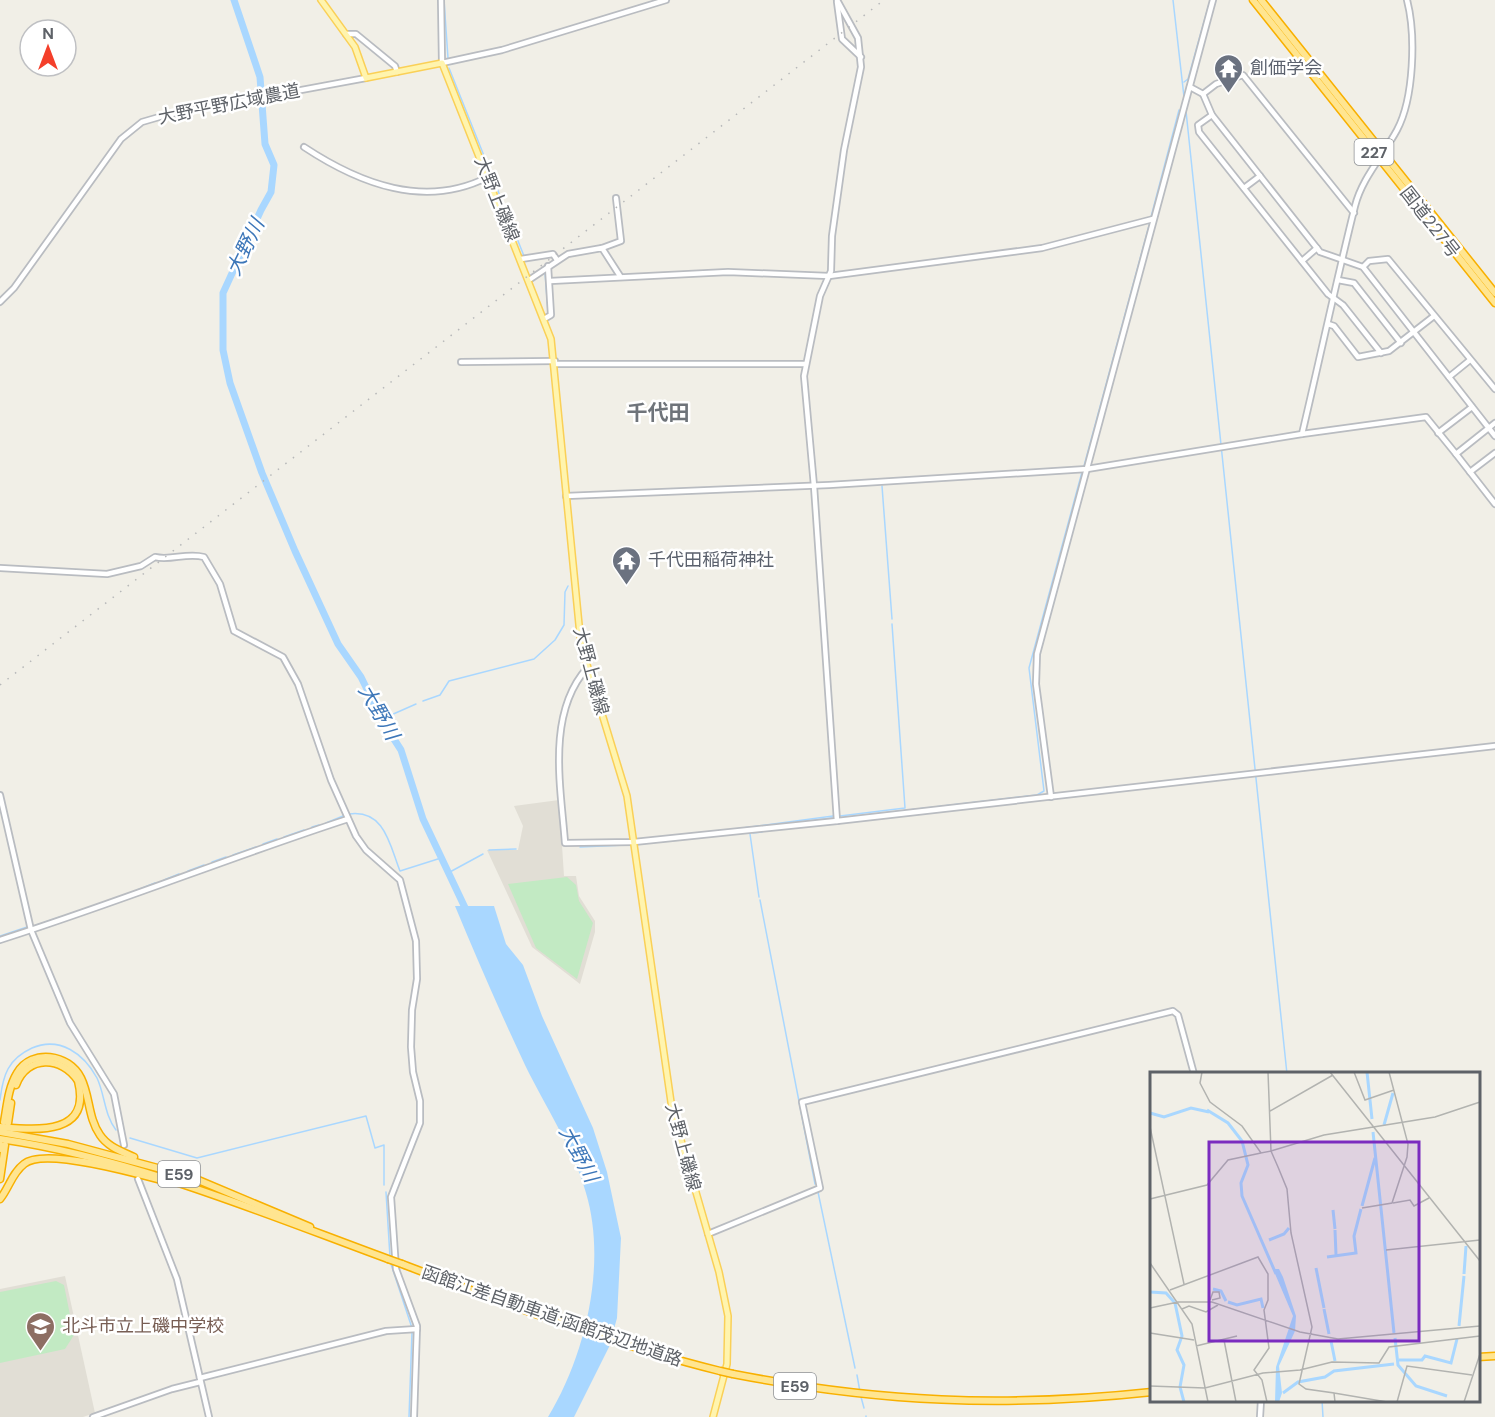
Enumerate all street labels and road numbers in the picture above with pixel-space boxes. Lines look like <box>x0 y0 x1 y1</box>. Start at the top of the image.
street label: 大野平野広域農道 <box>156 78 302 130</box>
road number: 227 <box>1354 139 1394 165</box>
street label: 大野上磯線 <box>469 153 525 245</box>
street label: 国道227号 <box>1395 181 1465 263</box>
street label: 大野上磯線 <box>568 624 614 718</box>
street label: 大野上磯線 <box>660 1100 706 1194</box>
road number: E59 <box>158 1161 200 1187</box>
street label: 函館江差自動車道;函館茂辺地道路 <box>419 1260 685 1372</box>
road number: E59 <box>774 1373 816 1399</box>

